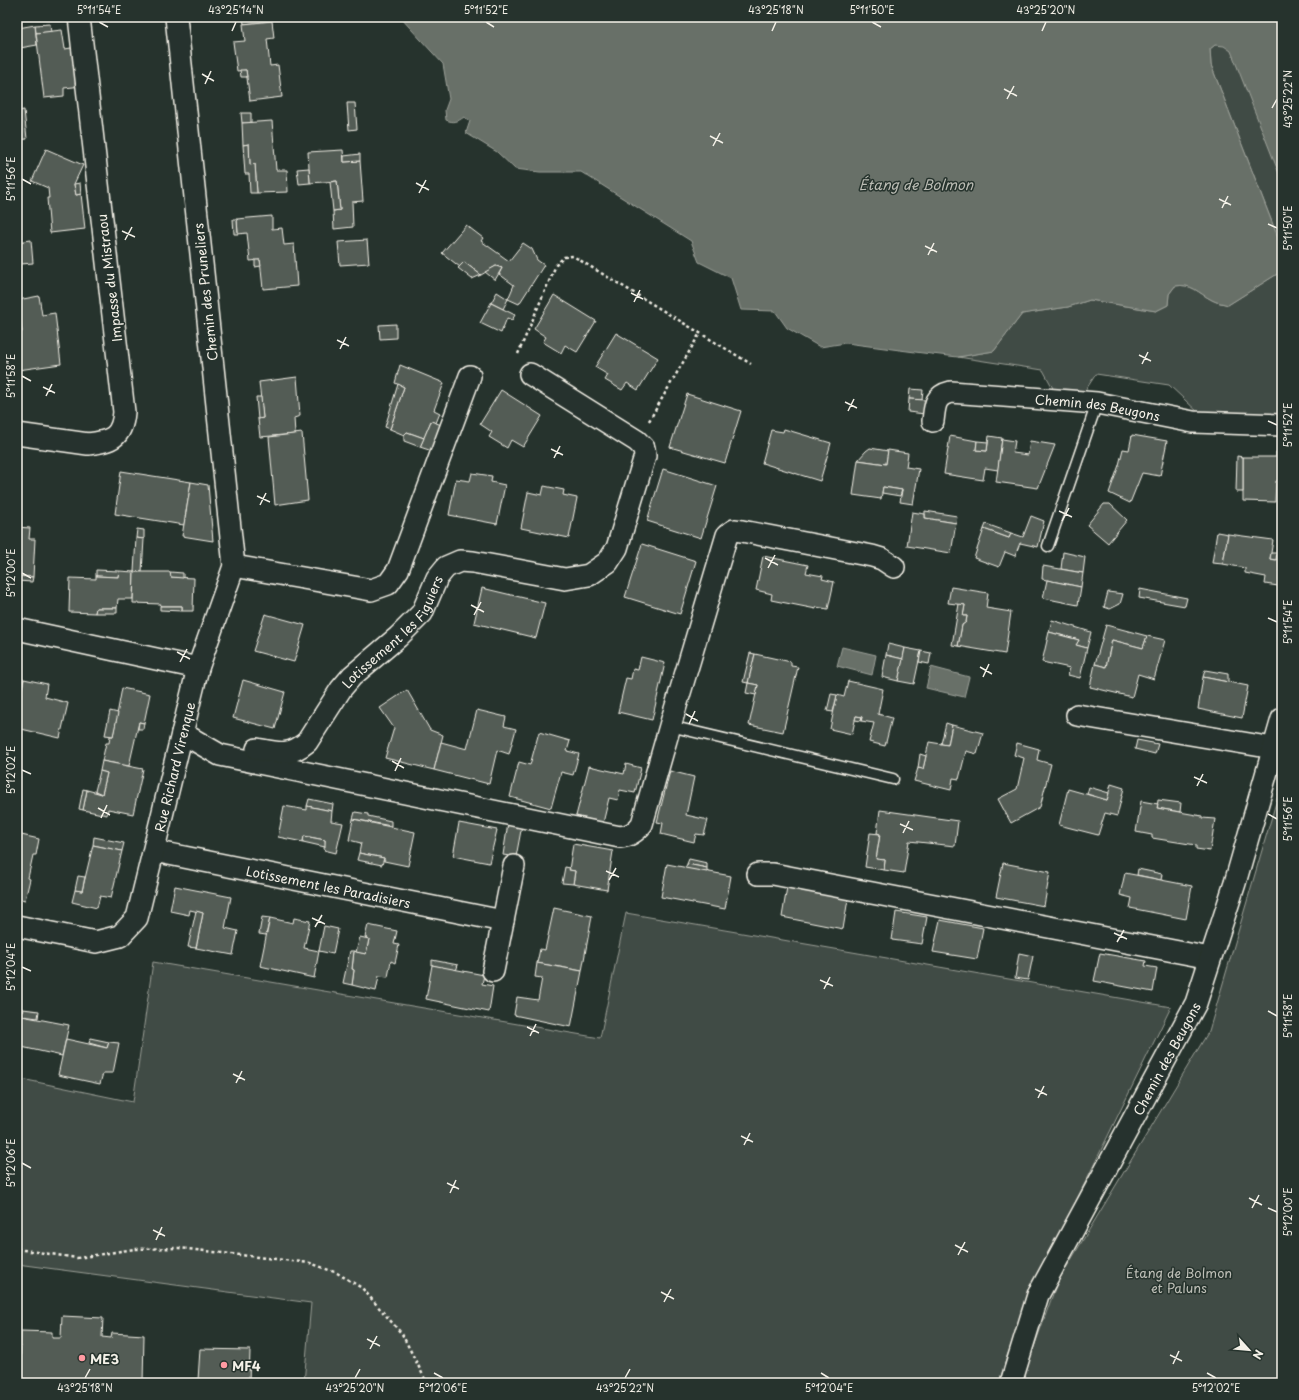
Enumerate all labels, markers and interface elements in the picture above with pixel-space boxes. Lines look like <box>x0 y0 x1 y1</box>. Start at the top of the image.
text: 5°11'54"E <box>77 2 121 17</box>
text: 43°25'14"N <box>208 2 264 17</box>
text: 5°11'52"E <box>464 2 508 17</box>
text: 43°25'18"N <box>748 2 804 17</box>
text: 5°11'50"E <box>849 2 895 17</box>
text: 43°25'20"N <box>1017 2 1076 17</box>
text: 43°25'22"N <box>1280 70 1295 128</box>
text: 5°11'56"E <box>3 157 18 201</box>
water label: Étang de Bolmon <box>859 174 974 195</box>
text: 5°11'50"E <box>1280 205 1295 251</box>
street label: Impasse du Mistraou <box>92 213 126 343</box>
street label: Chemin des Pruneliers <box>188 222 222 362</box>
text: 5°11'58"E <box>3 354 18 398</box>
street label: Chemin des Beugons <box>1034 389 1162 425</box>
text: 5°11'52"E <box>1280 403 1295 447</box>
text: 5°12'00"E <box>3 548 18 598</box>
street label: Lotissement les Figuiers <box>337 572 447 692</box>
text: 5°11'54"E <box>1280 600 1295 644</box>
street label: Rue Richard Virenque <box>149 700 199 833</box>
text: 5°12'02"E <box>3 746 18 794</box>
text: 5°11'56"E <box>1280 797 1295 841</box>
street label: Lotissement les Paradisiers <box>245 860 412 912</box>
text: 5°12'04"E <box>3 943 18 991</box>
text: 5°11'58"E <box>1280 994 1295 1038</box>
street label: Chemin des Beugons <box>1128 998 1204 1118</box>
text: 5°12'06"E <box>3 1139 18 1187</box>
text: 5°12'00"E <box>1280 1187 1295 1237</box>
park label: Étang de Bolmon et Paluns <box>1126 1263 1232 1297</box>
north arrow <box>1229 1330 1269 1370</box>
text: N <box>1249 1347 1268 1363</box>
place label: ME3 <box>90 1349 119 1368</box>
marker: ME3 <box>77 1353 87 1363</box>
place label: MF4 <box>232 1356 261 1375</box>
marker: MF4 <box>219 1360 229 1370</box>
text: 43°25'18"N <box>57 1380 113 1395</box>
text: 43°25'20"N <box>326 1380 385 1395</box>
text: 5°12'06"E <box>419 1380 467 1395</box>
text: 43°25'22"N <box>596 1380 654 1395</box>
text: 5°12'04"E <box>805 1380 853 1395</box>
text: 5°12'02"E <box>1192 1380 1240 1395</box>

